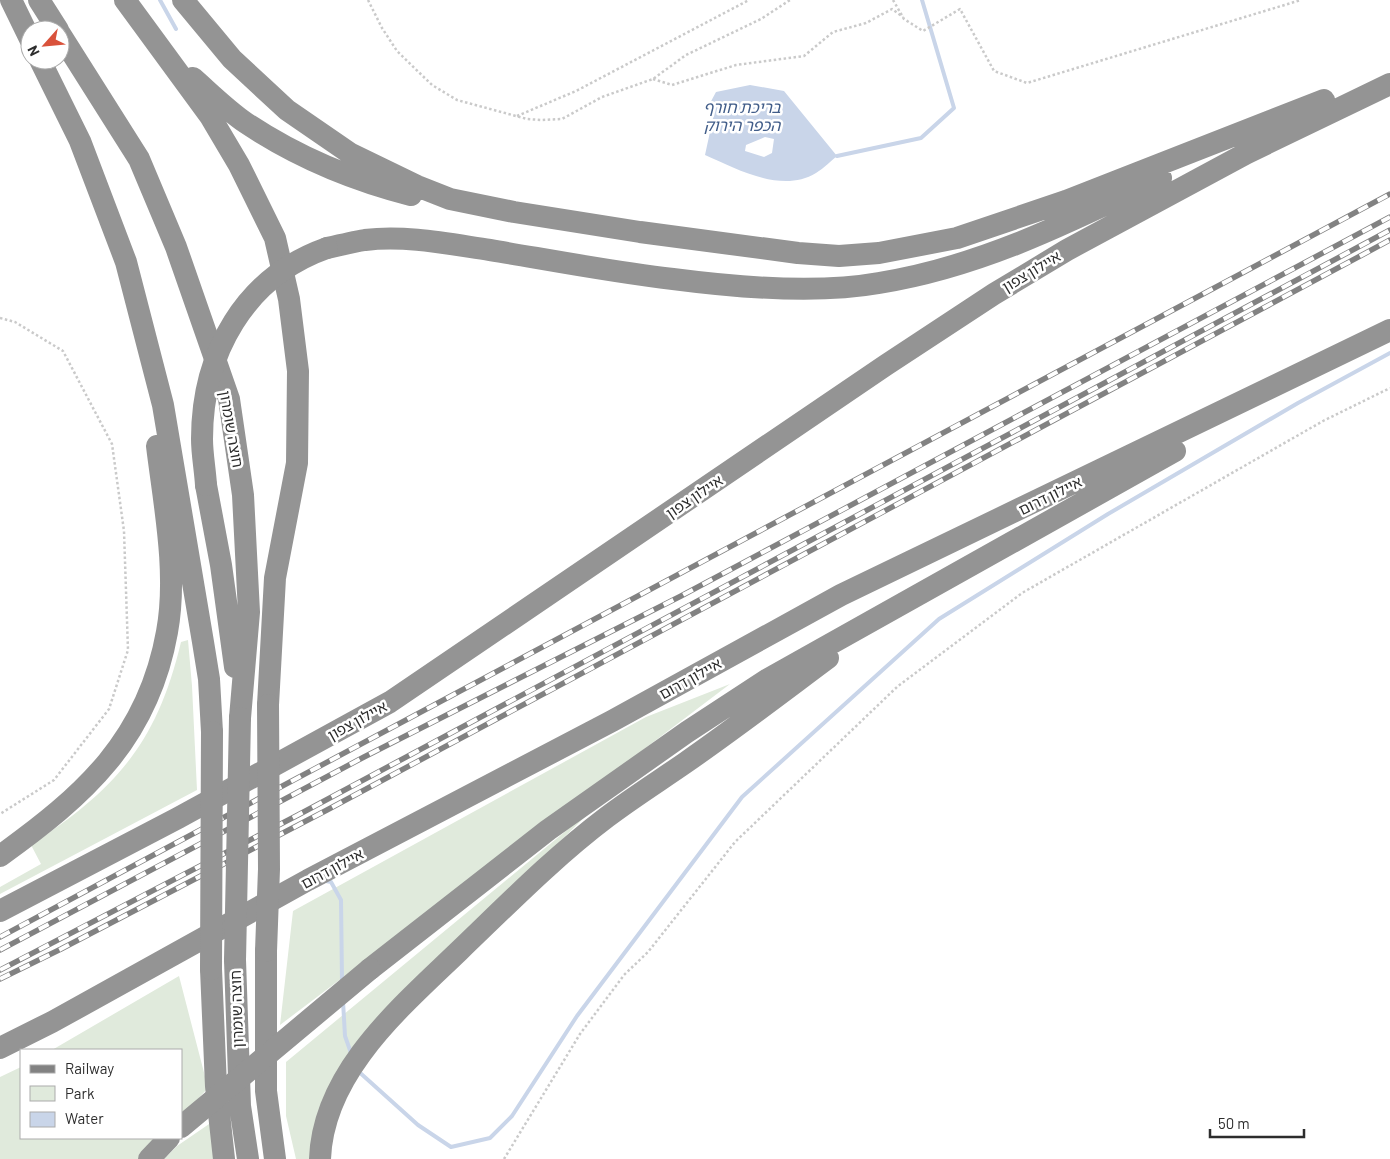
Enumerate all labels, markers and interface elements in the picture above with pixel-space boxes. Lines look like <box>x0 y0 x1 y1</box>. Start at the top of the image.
north arrow <box>20 20 70 70</box>
text: N <box>23 43 43 59</box>
water label: בריכת חורף הכפר הירוק <box>703 97 781 135</box>
street label: איילון צפון <box>999 247 1063 295</box>
street label: חוצה שומרון <box>216 389 248 469</box>
street label: איילון צפון <box>662 470 726 522</box>
street label: איילון דרום <box>1015 472 1085 518</box>
street label: איילון דרום <box>656 654 724 702</box>
street label: איילון צפון <box>324 696 390 744</box>
street label: איילון דרום <box>298 844 366 892</box>
street label: חוצה שומרון <box>226 970 246 1048</box>
legend <box>20 1049 182 1139</box>
text: Railway <box>65 1059 114 1077</box>
text: Park <box>65 1084 95 1102</box>
scale bar <box>1210 1106 1304 1138</box>
text: Water <box>65 1109 104 1127</box>
text: 50 m <box>1218 1114 1250 1132</box>

